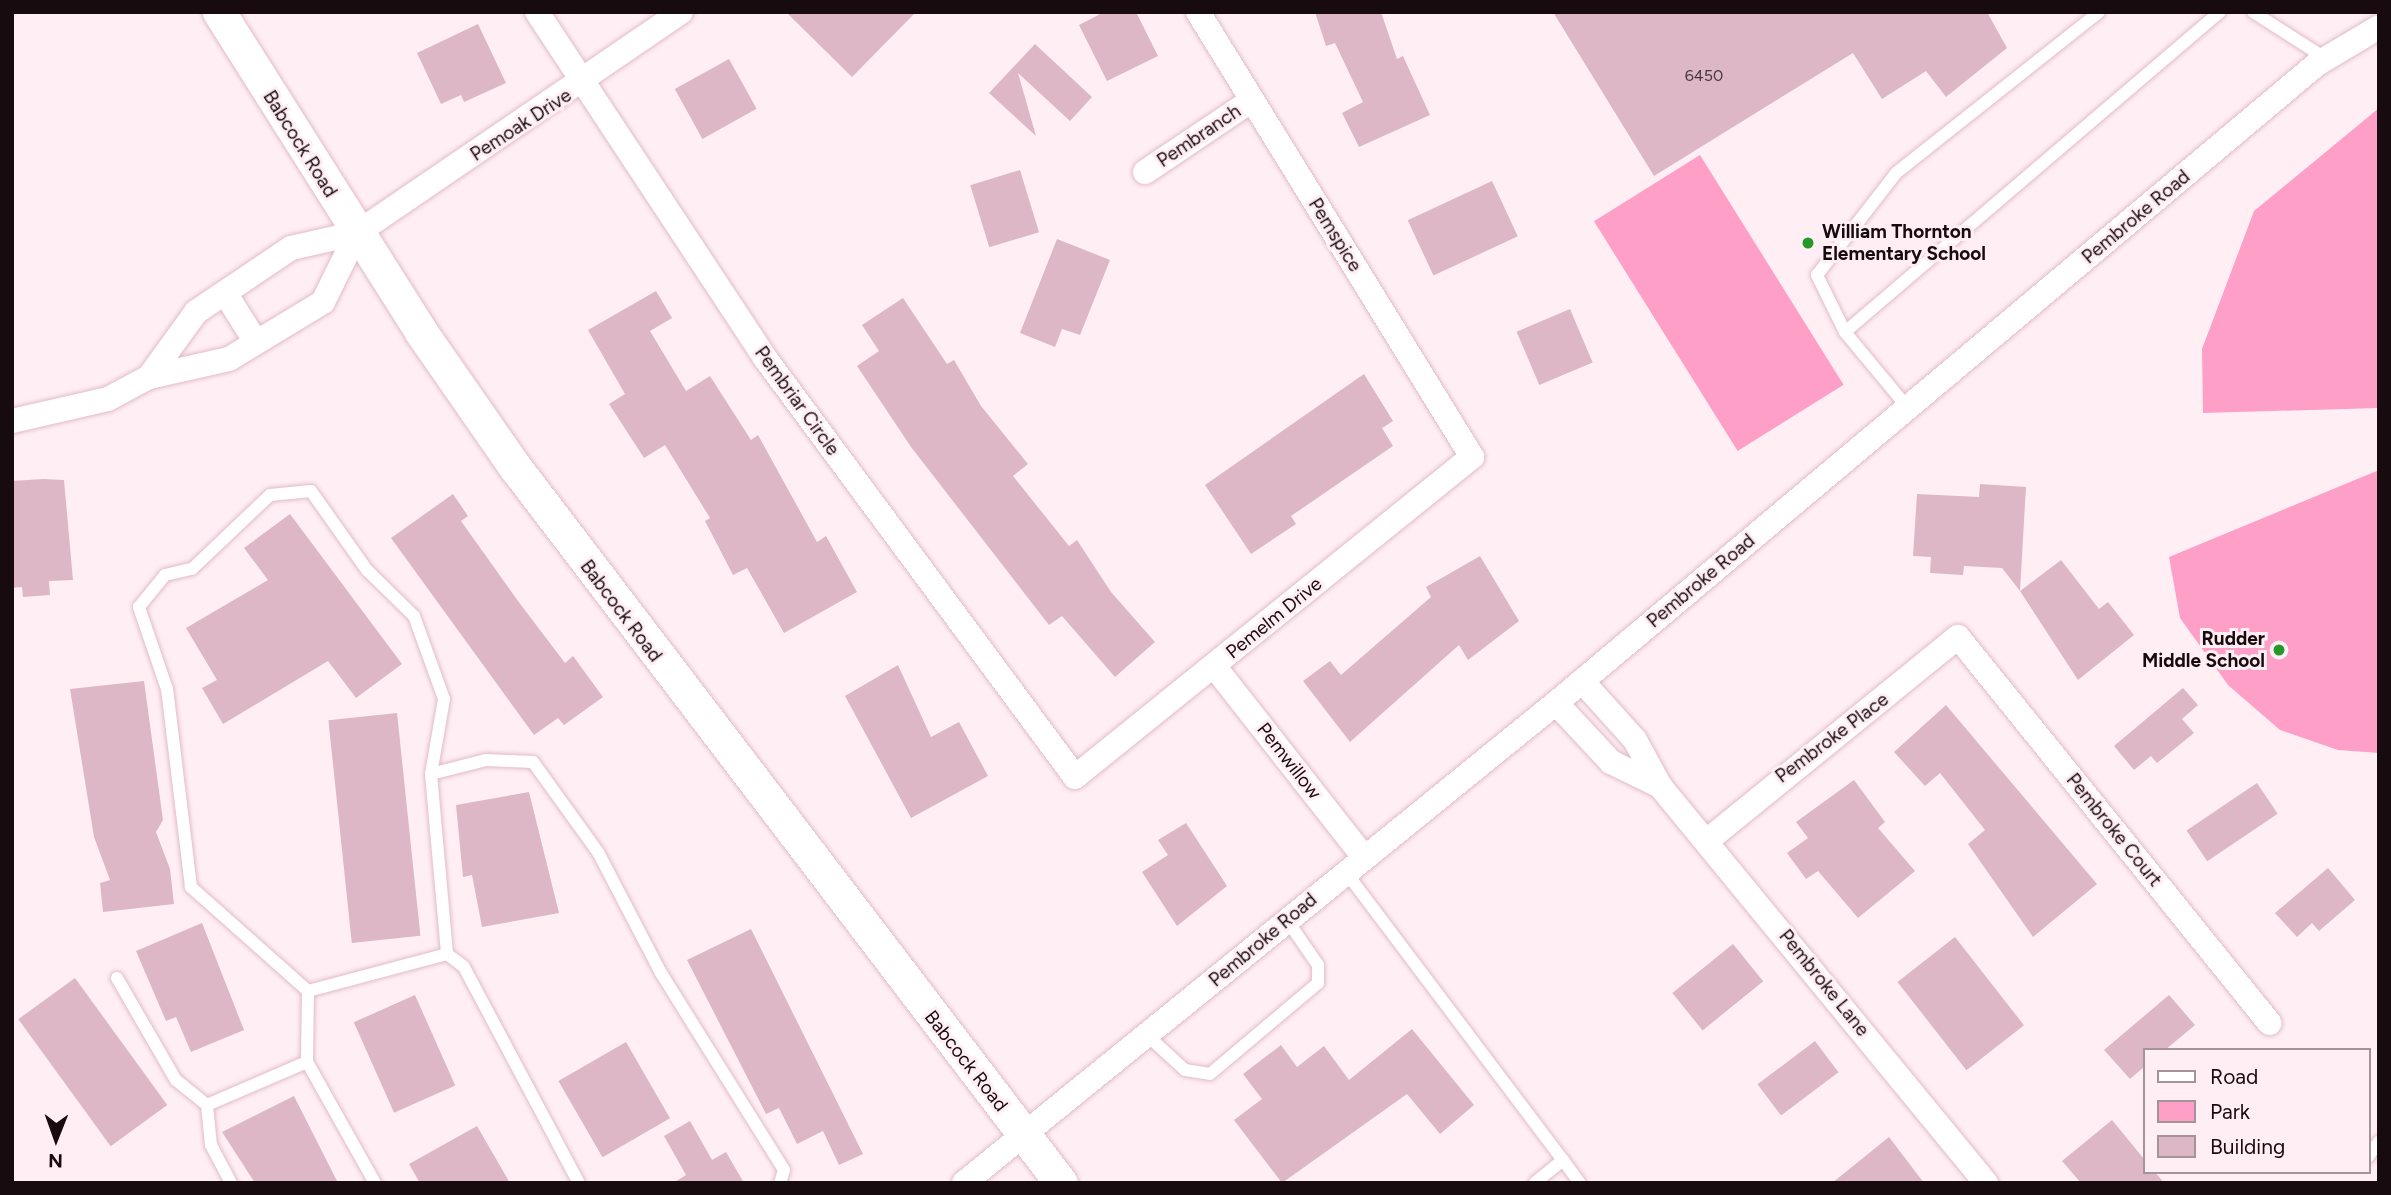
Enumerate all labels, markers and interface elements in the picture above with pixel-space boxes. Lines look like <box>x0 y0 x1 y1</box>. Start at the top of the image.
house number: 6450 <box>1685 66 1723 86</box>
street label: Pemoak Drive <box>466 84 576 166</box>
street label: Babcock Road <box>258 86 342 202</box>
street label: Pembranch <box>1153 100 1245 172</box>
street label: Pembroke Road <box>2077 165 2195 269</box>
street label: Pemspice <box>1303 194 1367 276</box>
place label: William Thornton Elementary School <box>1822 221 1986 265</box>
marker: William Thornton Elementary School <box>1800 235 1816 251</box>
street label: Pembriar Circle <box>750 342 844 460</box>
street label: Pembroke Road <box>1642 529 1760 633</box>
street label: Babcock Road <box>575 556 667 666</box>
street label: Pemelm Drive <box>1221 572 1327 664</box>
place label: Rudder Middle School <box>2142 628 2265 672</box>
marker: Rudder Middle School <box>2271 642 2287 658</box>
street label: Pembroke Place <box>1771 688 1893 788</box>
street label: Pemwillow <box>1252 718 1326 804</box>
street label: Pembroke Court <box>2061 769 2167 891</box>
street label: Pembroke Road <box>1204 888 1322 992</box>
street label: Pembroke Lane <box>1774 925 1874 1041</box>
street label: Babcock Road <box>920 1006 1012 1116</box>
legend <box>2142 1048 2370 1174</box>
text: Road <box>2210 1064 2258 1089</box>
text: Park <box>2210 1099 2250 1124</box>
north arrow <box>21 1104 91 1174</box>
text: Building <box>2210 1134 2285 1159</box>
text: N <box>48 1149 63 1172</box>

